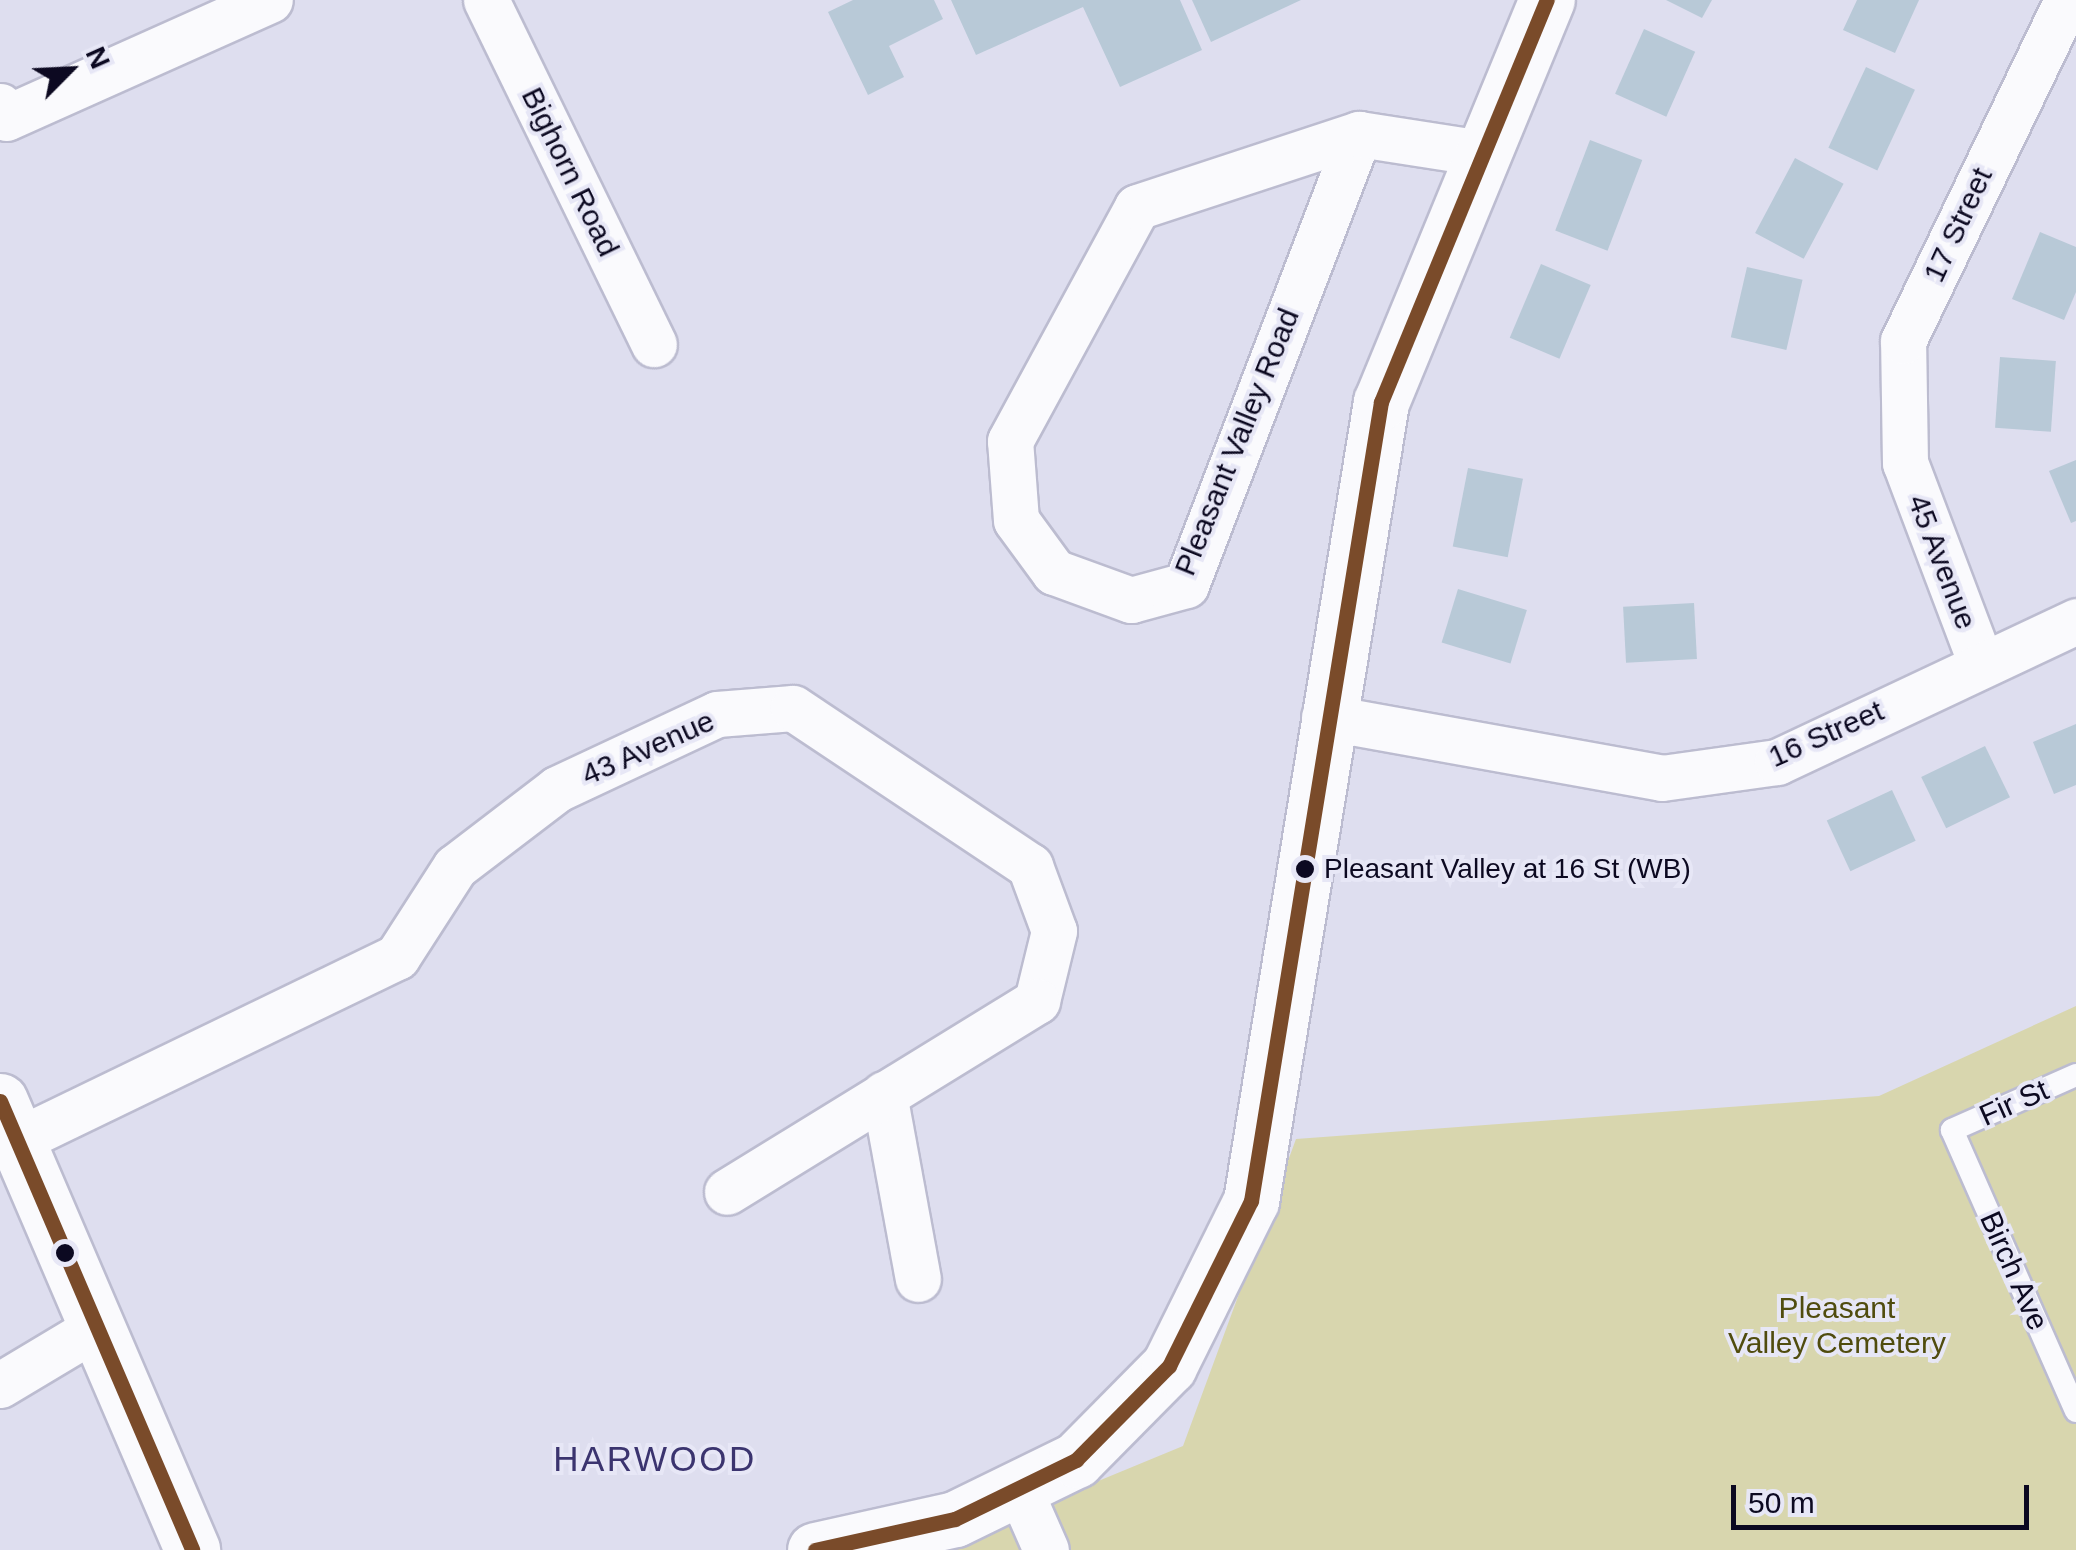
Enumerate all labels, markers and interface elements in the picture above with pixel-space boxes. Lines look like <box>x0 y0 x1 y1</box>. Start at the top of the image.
north arrow <box>20 20 120 120</box>
text: N <box>80 42 116 73</box>
street label: Bighorn Road <box>514 82 626 262</box>
street label: 17 Street <box>1916 162 2000 288</box>
street label: Pleasant Valley Road <box>1167 303 1307 581</box>
street label: 45 Avenue <box>1900 489 1984 635</box>
street label: 16 Street <box>1763 693 1889 775</box>
street label: 43 Avenue <box>575 702 721 794</box>
place label: Pleasant Valley at 16 St (WB) <box>1324 852 1691 886</box>
marker: Pleasant Valley at 16 St (WB) <box>1295 859 1315 879</box>
street label: Fir St <box>1974 1072 2054 1134</box>
street label: Birch Ave <box>1972 1205 2056 1337</box>
unlabelled marker <box>55 1243 75 1263</box>
park label: Pleasant Valley Cemetery <box>1728 1290 1946 1360</box>
district label: HARWOOD <box>553 1438 757 1480</box>
scale bar <box>1736 1465 2034 1527</box>
text: 50 m <box>1748 1486 1815 1519</box>

